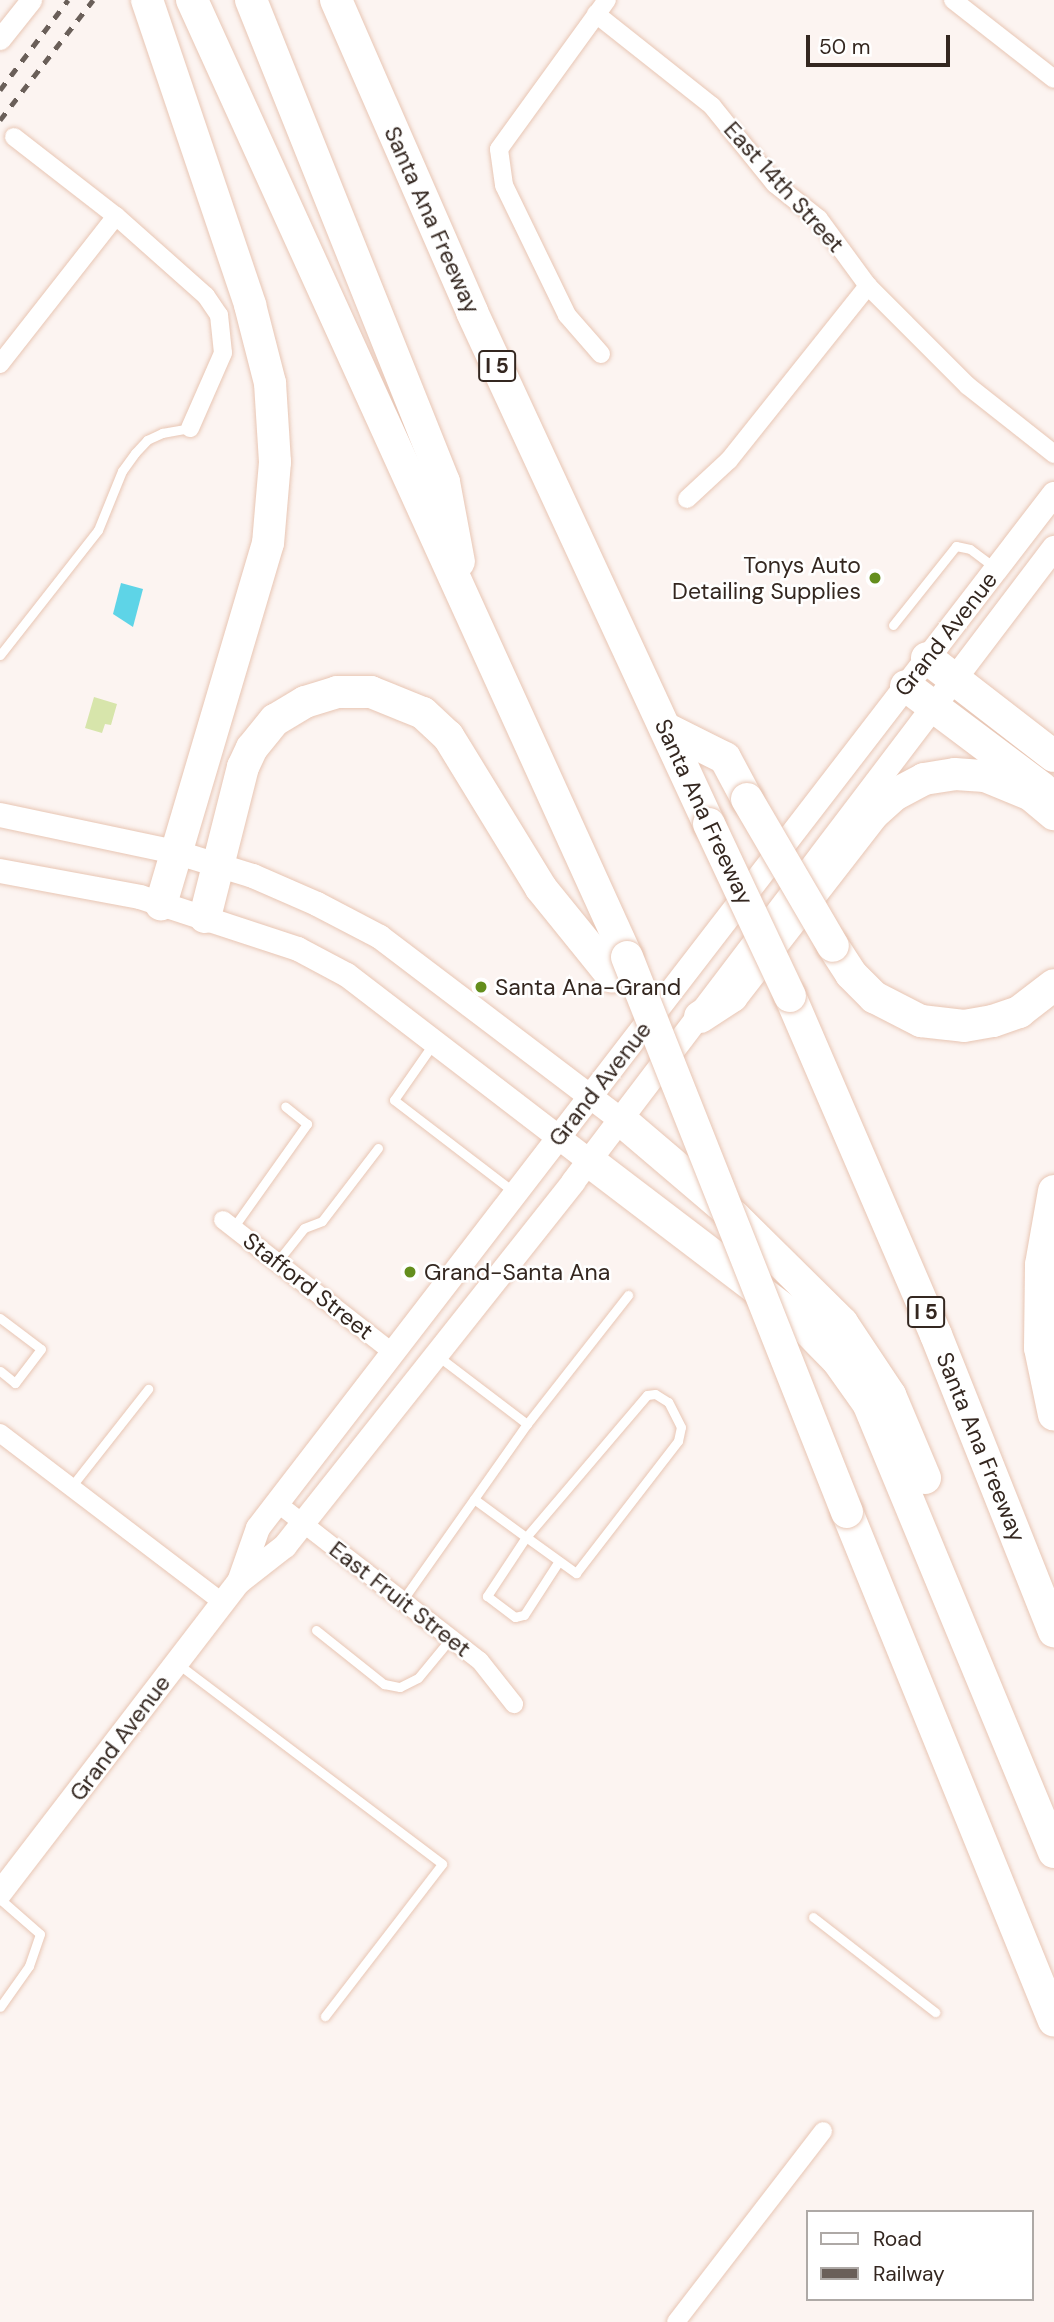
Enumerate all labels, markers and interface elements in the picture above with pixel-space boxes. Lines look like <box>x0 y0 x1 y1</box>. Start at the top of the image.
scale bar <box>809 21 953 65</box>
text: 50 m <box>819 33 870 61</box>
street label: East 14th Street <box>718 116 850 258</box>
street label: Santa Ana Freeway <box>378 122 486 318</box>
road number: I 5 <box>478 348 516 384</box>
place label: Tonys Auto Detailing Supplies <box>672 551 861 605</box>
street label: Grand Avenue <box>889 566 1003 702</box>
marker: Tonys Auto Detailing Supplies <box>867 570 883 586</box>
street label: Santa Ana Freeway <box>649 715 759 909</box>
place label: Santa Ana-Grand <box>495 973 681 1001</box>
marker: Santa Ana-Grand <box>473 979 489 995</box>
street label: Grand Avenue <box>543 1016 657 1152</box>
street label: Stafford Street <box>237 1227 379 1345</box>
place label: Grand-Santa Ana <box>424 1258 610 1286</box>
marker: Grand-Santa Ana <box>402 1264 418 1280</box>
road number: I 5 <box>907 1294 945 1330</box>
street label: Santa Ana Freeway <box>930 1348 1032 1546</box>
street label: East Fruit Street <box>324 1535 476 1663</box>
street label: Grand Avenue <box>64 1670 176 1806</box>
legend <box>806 2210 1033 2301</box>
text: Road <box>873 2225 922 2253</box>
text: Railway <box>873 2260 945 2288</box>

